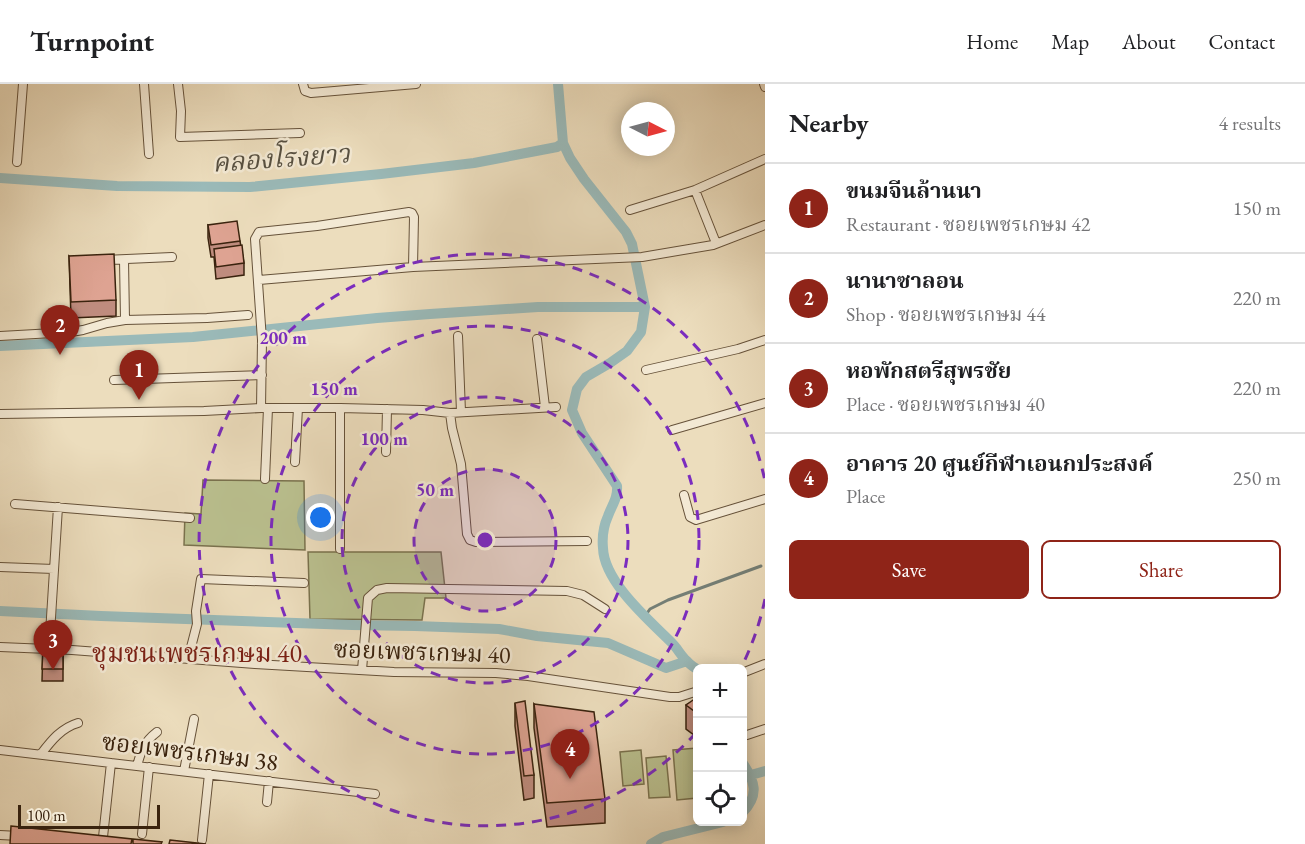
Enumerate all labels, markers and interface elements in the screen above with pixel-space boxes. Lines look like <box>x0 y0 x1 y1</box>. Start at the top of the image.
text: Turnpoint <box>30 23 154 59</box>
text: Home <box>966 28 1018 55</box>
text: Map <box>1051 28 1089 55</box>
text: About <box>1122 28 1175 55</box>
text: Contact <box>1208 28 1275 55</box>
north arrow <box>621 102 675 156</box>
text: Nearby <box>789 106 869 140</box>
text: 4 results <box>1218 110 1281 136</box>
water label: คลองโรงยาว <box>211 135 352 180</box>
text: ขนมจีนล้านนา <box>846 176 982 205</box>
text: 1 <box>803 195 814 221</box>
text: 150 m <box>1233 195 1281 221</box>
text: Restaurant · ซอยเพชรเกษม 42 <box>846 211 1090 237</box>
text: นานาซาลอน <box>846 266 964 295</box>
text: 2 <box>803 285 814 311</box>
text: 220 m <box>1233 285 1281 311</box>
text: Shop · ซอยเพชรเกษม 44 <box>846 301 1045 327</box>
pin: 2 <box>40 306 80 355</box>
text: 200 m <box>259 326 307 349</box>
pin: 1 <box>120 350 158 400</box>
text: หอพักสตรีสุพรชัย <box>846 356 1011 385</box>
text: 3 <box>803 375 814 401</box>
text: 220 m <box>1233 375 1281 401</box>
text: 150 m <box>310 377 358 400</box>
text: Place · ซอยเพชรเกษม 40 <box>846 391 1045 417</box>
text: 100 m <box>360 427 408 450</box>
text: อาคาร 20 ศูนย์กีฬาเอนกประสงค์ <box>846 449 1153 478</box>
text: 4 <box>803 465 814 491</box>
text: 250 m <box>1233 465 1281 491</box>
text: 50 m <box>416 478 454 501</box>
text: Place <box>846 483 885 509</box>
your location <box>306 503 335 532</box>
centre of rings <box>475 530 495 550</box>
button: Save <box>789 540 1029 599</box>
button: Share <box>1041 540 1281 599</box>
pin: 3 <box>34 620 72 670</box>
street label: ซอยเพชรเกษม 40 <box>333 633 511 670</box>
district label: ชุมชนเพชรเกษม 40 <box>92 636 302 671</box>
map controls <box>693 664 747 826</box>
button: + <box>693 664 747 718</box>
button: − <box>693 718 747 772</box>
street label: ซอยเพชรเกษม 38 <box>100 725 280 778</box>
pin: 4 <box>550 730 590 779</box>
button: locate <box>693 772 747 826</box>
scale bar <box>18 802 160 830</box>
text: 100 m <box>27 805 66 826</box>

